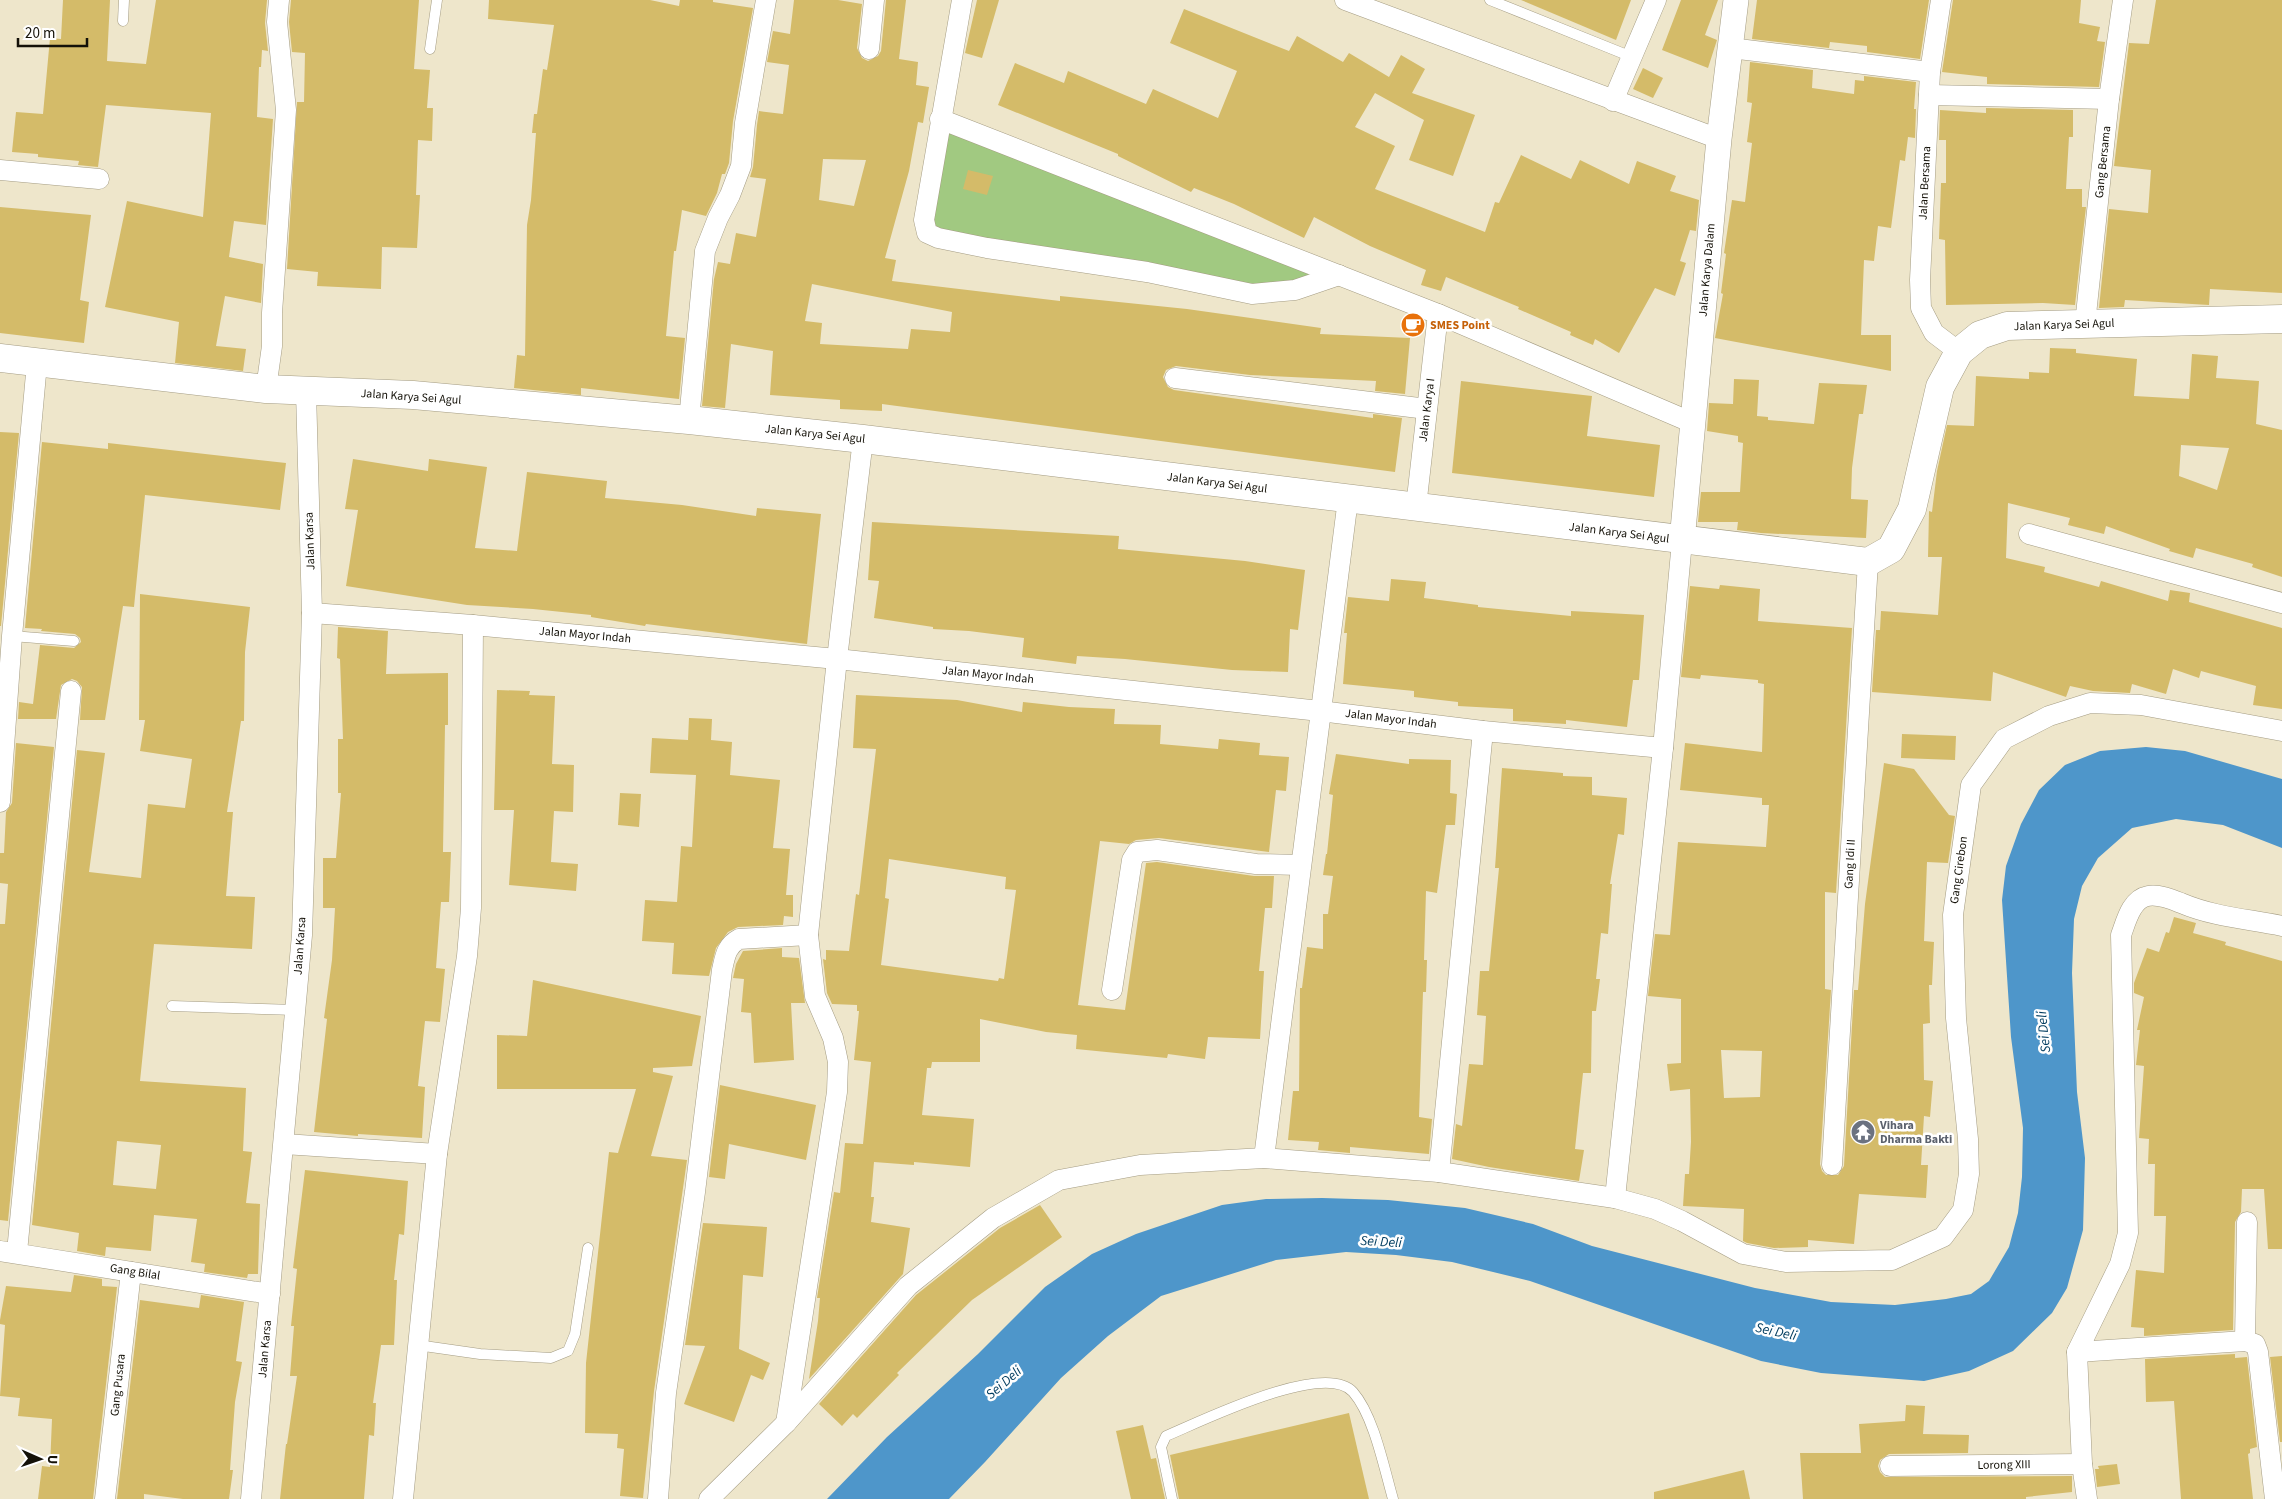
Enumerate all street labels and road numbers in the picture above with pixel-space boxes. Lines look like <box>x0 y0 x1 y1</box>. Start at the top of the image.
street label: Gang Bersama <box>2091 125 2115 199</box>
street label: Jalan Bersama <box>1915 146 1935 220</box>
street label: Jalan Karya Dalam <box>1694 223 1720 317</box>
street label: Jalan Karya Sei Agul <box>2013 315 2115 335</box>
street label: Jalan Karya I <box>1415 377 1439 443</box>
street label: Jalan Karya Sei Agul <box>360 385 462 409</box>
street label: Jalan Karya Sei Agul <box>764 420 866 448</box>
street label: Jalan Karya Sei Agul <box>1166 468 1268 498</box>
street label: Jalan Karsa <box>300 512 320 570</box>
street label: Jalan Karya Sei Agul <box>1568 518 1670 548</box>
street label: Jalan Mayor Indah <box>538 623 632 647</box>
street label: Jalan Mayor Indah <box>941 662 1035 688</box>
street label: Jalan Mayor Indah <box>1344 705 1438 733</box>
street label: Gang Cirebon <box>1946 835 1972 905</box>
street label: Gang Idi II <box>1840 839 1860 889</box>
street label: Jalan Karsa <box>289 916 311 976</box>
street label: Gang Bilal <box>109 1260 161 1284</box>
street label: Jalan Karsa <box>254 1319 276 1379</box>
street label: Gang Pusara <box>106 1353 130 1417</box>
street label: Lorong XIII <box>1977 1456 2031 1474</box>

